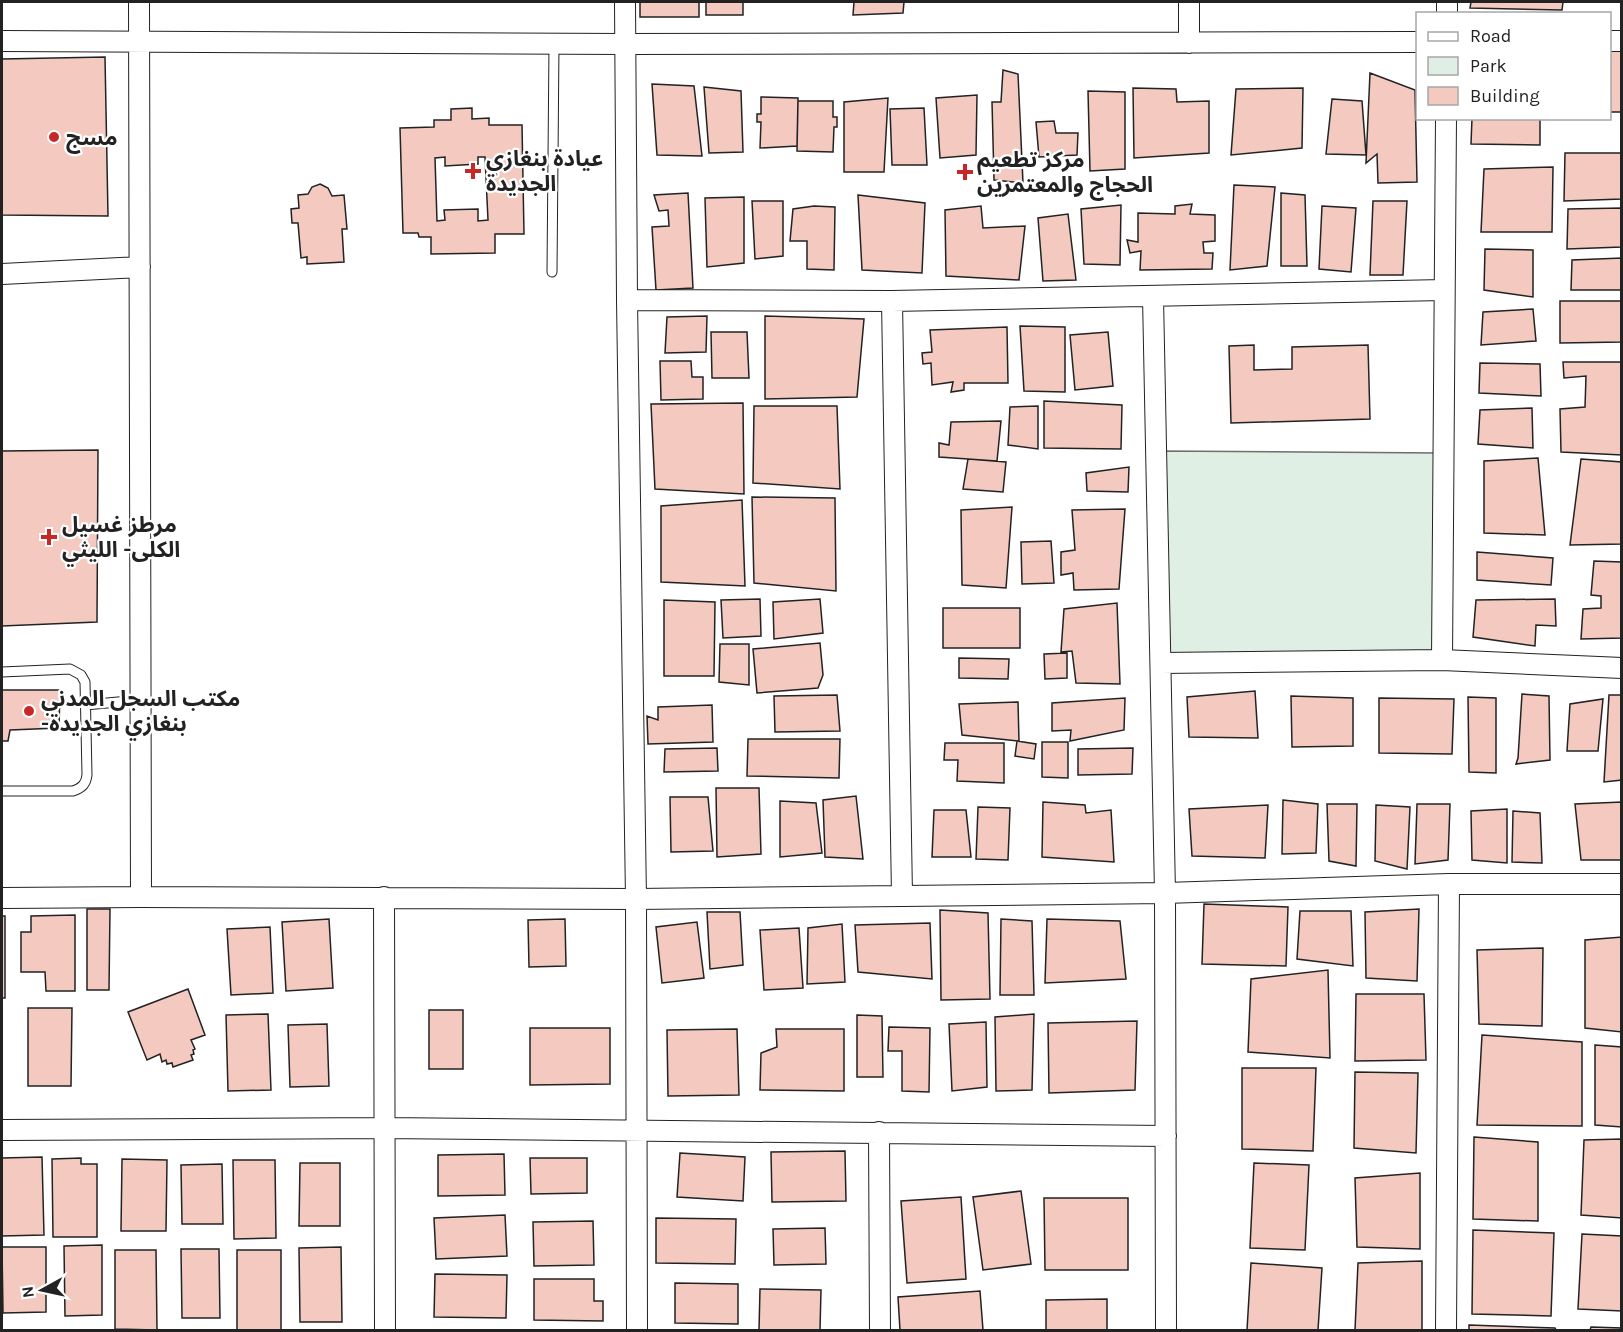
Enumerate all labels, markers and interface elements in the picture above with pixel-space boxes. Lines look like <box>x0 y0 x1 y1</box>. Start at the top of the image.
legend <box>1416 12 1611 120</box>
text: Road <box>1470 25 1511 47</box>
text: Park <box>1470 55 1507 77</box>
text: Building <box>1470 85 1540 107</box>
place label: مسج <box>66 125 117 154</box>
marker: مسج <box>47 130 61 144</box>
place label: عيادة بنغازي الجديدة <box>486 146 603 197</box>
place label: مركز تطعيم الحجاج والمعتمرين <box>977 147 1153 201</box>
marker: عيادة بنغازي الجديدة <box>464 162 482 180</box>
marker: مركز تطعيم الحجاج والمعتمرين <box>958 165 972 179</box>
place label: مرطز غسيل الكلى- الليثي <box>62 512 180 567</box>
marker: مرطز غسيل الكلى- الليثي <box>40 528 58 546</box>
place label: مكتب السجل المدني -بنغازي الجديدة <box>41 686 240 741</box>
marker: مكتب السجل المدني -بنغازي الجديدة <box>22 704 36 718</box>
north arrow <box>12 1260 72 1320</box>
text: N <box>17 1285 38 1299</box>

